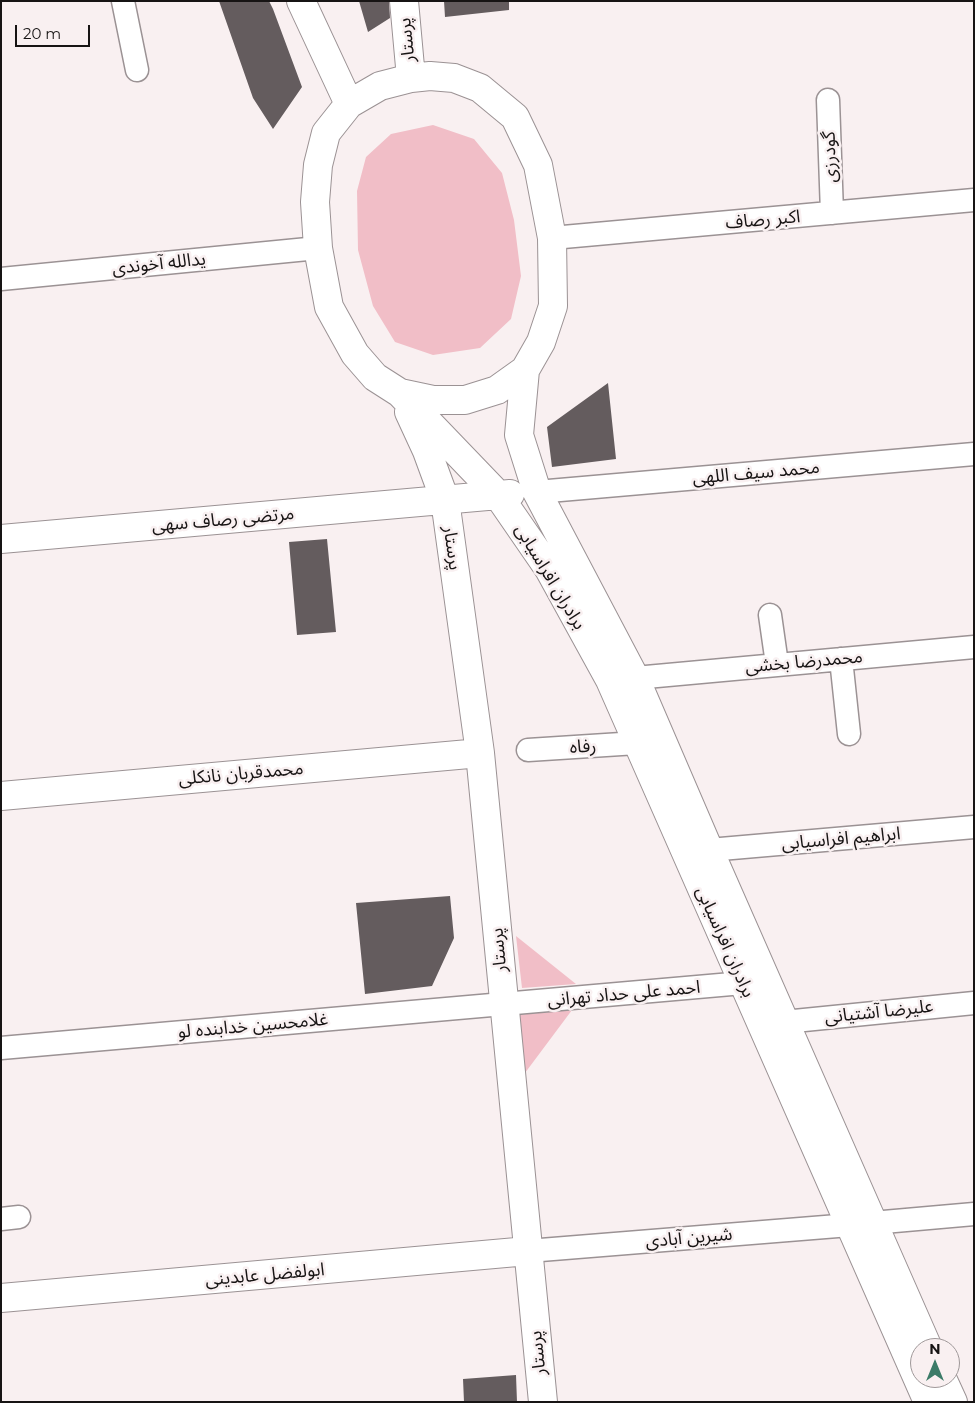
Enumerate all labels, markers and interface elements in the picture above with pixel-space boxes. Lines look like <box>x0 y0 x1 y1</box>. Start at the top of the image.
scale bar <box>18 15 92 47</box>
street label: پرستار <box>394 17 420 63</box>
text: 20 m <box>23 24 61 43</box>
street label: گودرزی <box>818 131 842 183</box>
street label: اکبر رصاف <box>725 206 801 234</box>
street label: یدالله آخوندی <box>111 248 207 280</box>
street label: محمد سیف اللهی <box>691 457 821 489</box>
street label: مرتضی رصاف سهی <box>151 503 295 537</box>
street label: برادران افراسیابی <box>510 520 590 634</box>
street label: پرستار <box>438 524 466 572</box>
street label: محمدرضا بخشی <box>744 646 864 678</box>
street label: رفاه <box>569 736 597 758</box>
street label: محمدقربان نانکلی <box>178 758 304 790</box>
street label: ابراهیم افراسیابی <box>781 823 901 855</box>
street label: برادران افراسیابی <box>691 883 759 1001</box>
street label: پرستار <box>486 927 512 973</box>
street label: احمد علی حداد تهرانی <box>547 977 701 1011</box>
street label: علیرضا آشتیانی <box>824 996 934 1028</box>
street label: غلامحسین خدابنده لو <box>177 1009 329 1043</box>
street label: شیرین آبادی <box>645 1223 733 1253</box>
street label: ابولفضل عابدینی <box>204 1259 326 1291</box>
street label: پرستار <box>525 1330 551 1376</box>
north arrow <box>910 1338 960 1388</box>
text: N <box>929 1340 941 1358</box>

